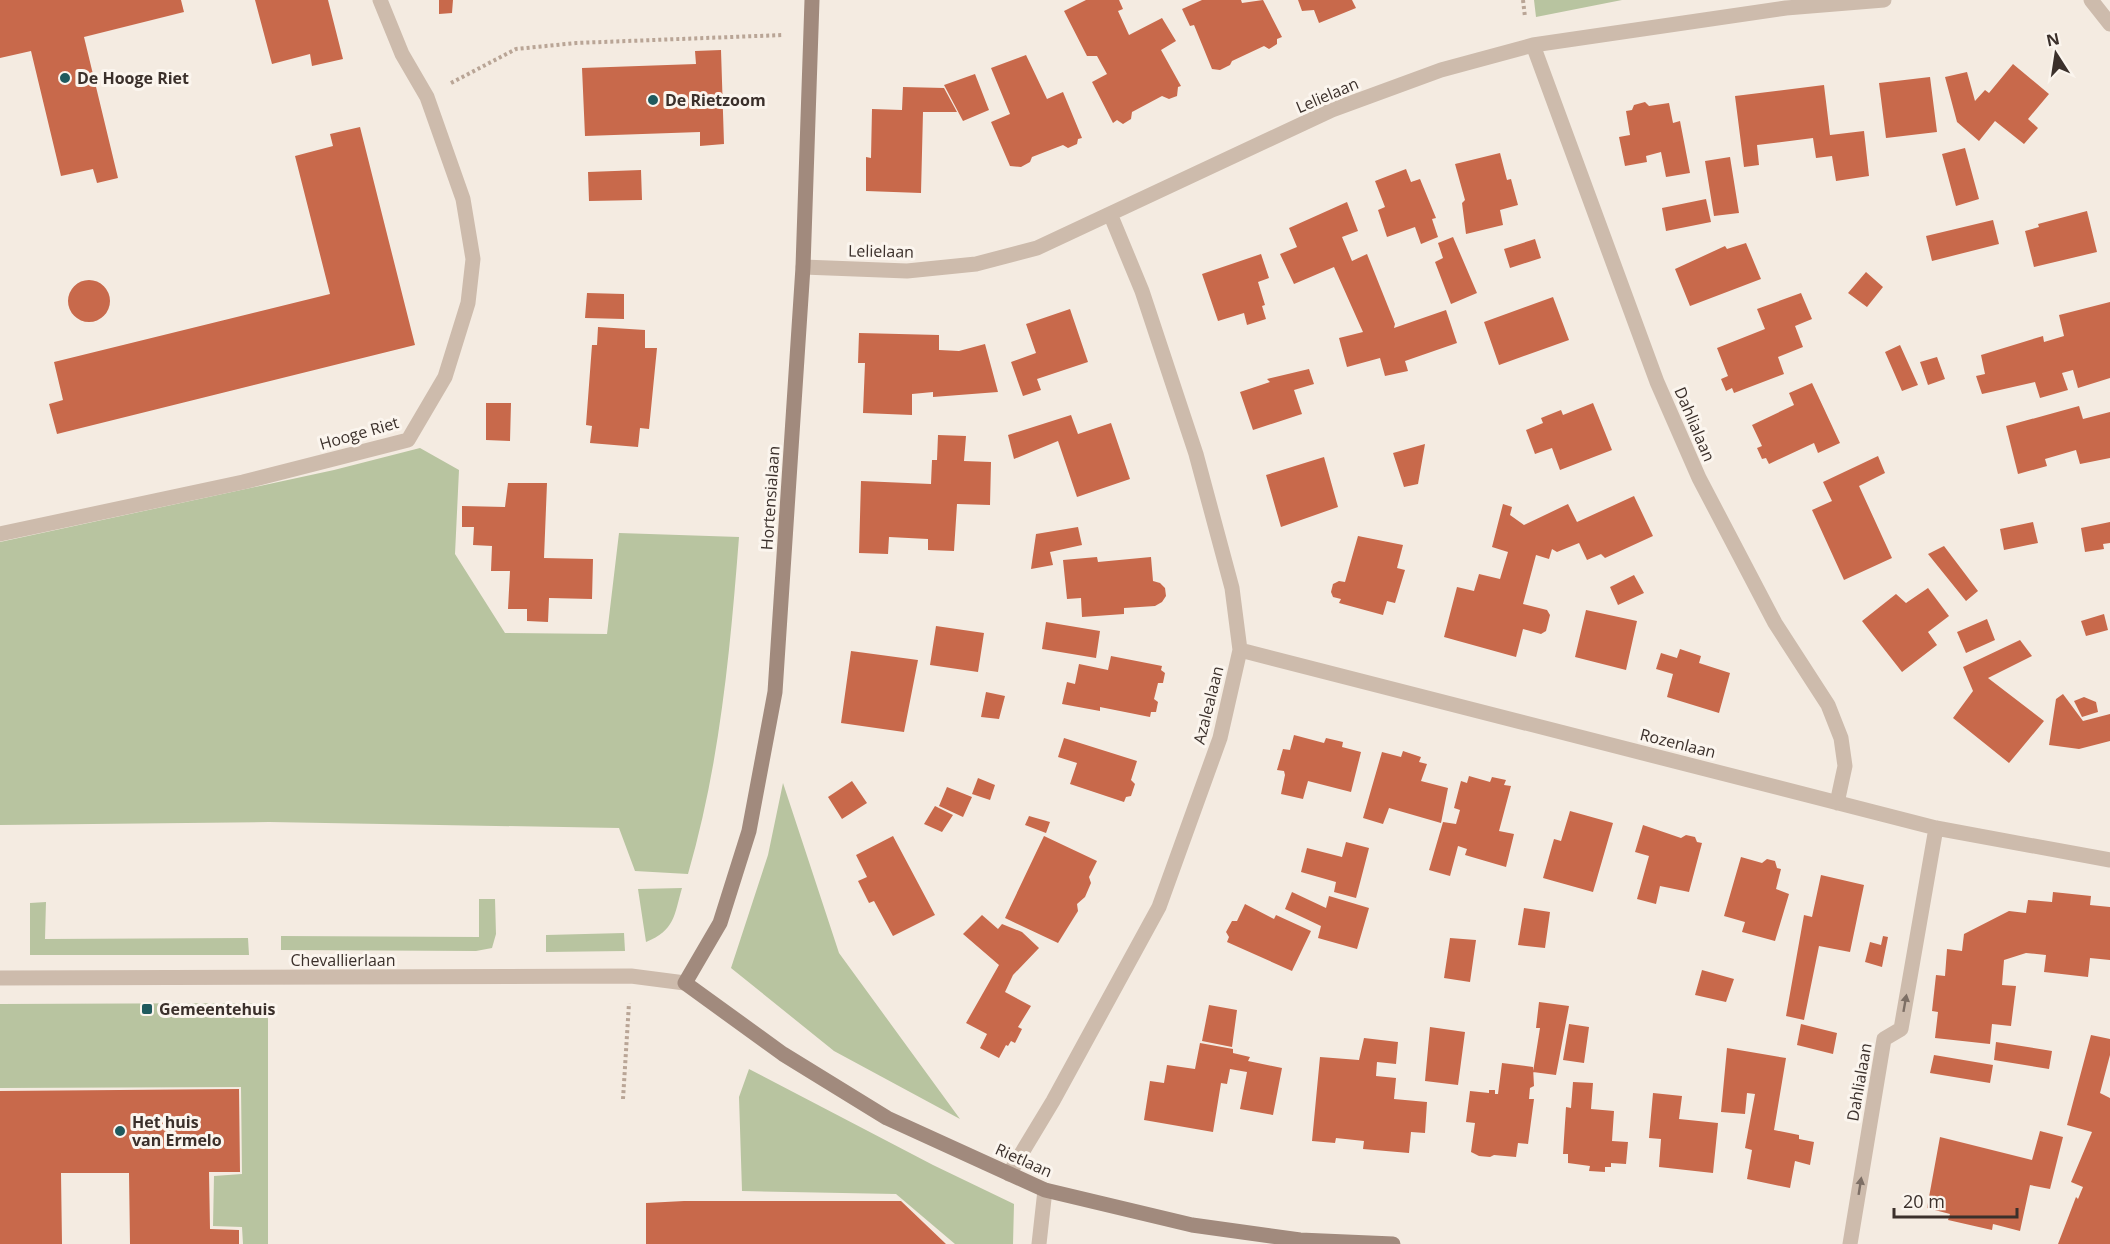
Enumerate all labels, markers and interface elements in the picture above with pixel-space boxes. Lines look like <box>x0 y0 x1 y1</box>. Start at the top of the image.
north arrow <box>2026 24 2086 84</box>
text: N <box>2044 27 2062 51</box>
place label: De Hooge Riet <box>77 67 189 89</box>
marker: De Hooge Riet <box>58 71 72 85</box>
street label: Lelielaan <box>1292 72 1362 118</box>
place label: De Rietzoom <box>665 89 766 111</box>
marker: De Rietzoom <box>646 93 660 107</box>
street label: Lelielaan <box>848 239 914 263</box>
street label: Dahlialaan <box>1669 383 1721 465</box>
street label: Hooge Riet <box>317 411 401 455</box>
street label: Hortensialaan <box>755 445 785 551</box>
street label: Azalealaan <box>1188 663 1228 747</box>
street label: Rozenlaan <box>1638 723 1718 763</box>
street label: Chevallierlaan <box>290 949 396 971</box>
one-way arrow <box>1901 993 1910 1012</box>
place label: Gemeentehuis <box>159 998 275 1020</box>
marker: Gemeentehuis <box>140 1002 154 1016</box>
street label: Dahlialaan <box>1841 1041 1877 1123</box>
place label: Het huis van Ermelo <box>132 1111 222 1151</box>
marker: Het huis van Ermelo <box>113 1124 127 1138</box>
street label: Rietlaan <box>992 1138 1056 1182</box>
one-way arrow <box>1855 1177 1864 1196</box>
scale bar <box>1894 1181 2017 1219</box>
text: 20 m <box>1903 1189 1945 1213</box>

